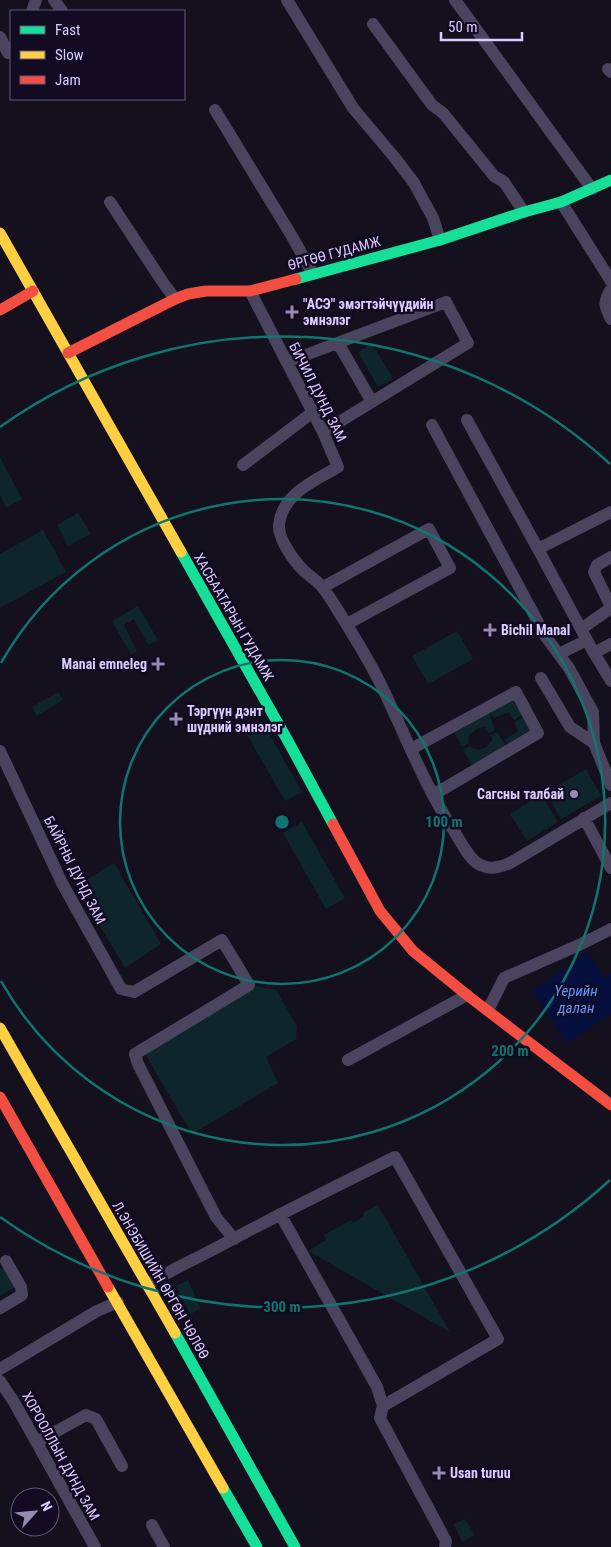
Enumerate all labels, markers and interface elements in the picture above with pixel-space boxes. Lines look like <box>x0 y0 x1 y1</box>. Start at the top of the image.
legend <box>10 10 185 100</box>
scale bar <box>441 10 522 42</box>
text: 50 m <box>448 18 478 36</box>
text: Fast <box>55 21 80 39</box>
text: Slow <box>55 46 84 64</box>
text: Jam <box>55 71 81 89</box>
street label: ӨРГӨӨ ГУДАМЖ <box>286 233 382 273</box>
place label: "АСЭ" эмэгтэйчүүдийн эмнэлэг <box>303 296 433 328</box>
marker: "АСЭ" эмэгтэйчүүдийн эмнэлэг <box>285 305 299 319</box>
street label: БИЧИЛ ДУНД ЗАМ <box>286 340 350 444</box>
street label: ХАСБААТАРЫН ГУДАМЖ <box>191 550 277 684</box>
place label: Bichil Manal <box>501 622 570 638</box>
marker: Bichil Manal <box>483 623 497 637</box>
place label: Manai emneleg <box>62 656 147 672</box>
marker: Manai emneleg <box>151 657 165 671</box>
place label: Тэргүүн дэнт шүдний эмнэлэг <box>187 703 283 735</box>
marker: Тэргүүн дэнт шүдний эмнэлэг <box>169 712 183 726</box>
place label: Сагсны талбай <box>477 786 564 802</box>
marker: Сагсны талбай <box>568 788 580 800</box>
street label: БАЙРНЫ ДУНД ЗАМ <box>41 813 109 927</box>
centre of rings <box>273 813 291 831</box>
text: 100 m <box>425 813 463 831</box>
water label: Үерийн далан <box>554 982 598 1017</box>
text: 200 m <box>491 1042 529 1060</box>
street label: Л.ЭНЭБИШИЙН ӨРГӨН ЧӨЛӨӨ <box>109 1198 213 1362</box>
text: 300 m <box>263 1298 301 1316</box>
street label: ХОРООЛЛЫН ДУНД ЗАМ <box>19 1389 103 1523</box>
place label: Usan turuu <box>450 1465 511 1481</box>
marker: Usan turuu <box>432 1466 446 1480</box>
north arrow <box>10 1487 60 1537</box>
text: N <box>38 1499 56 1514</box>

